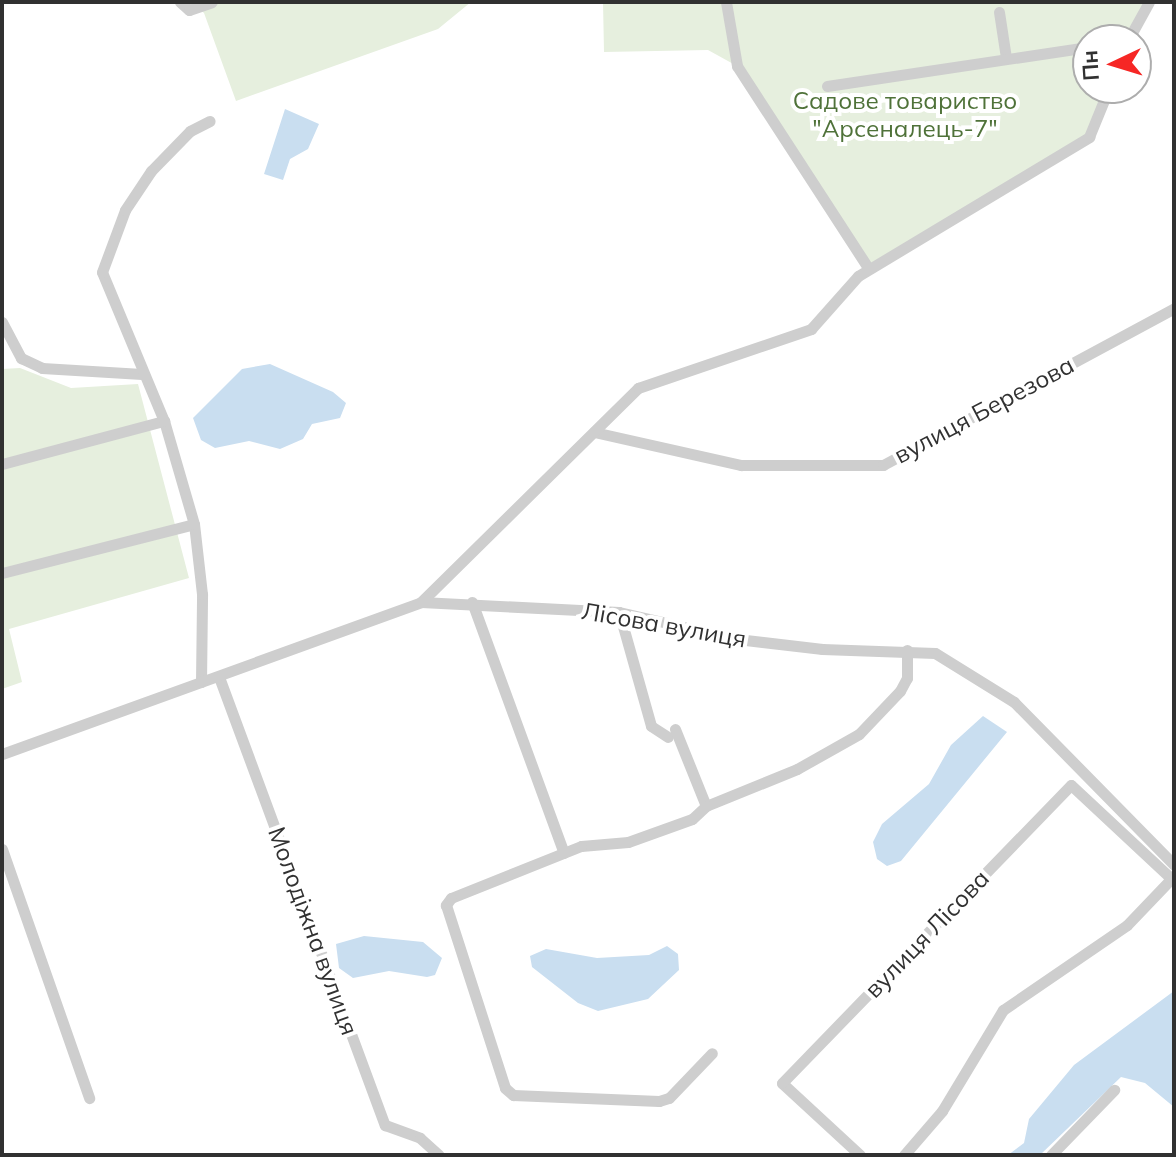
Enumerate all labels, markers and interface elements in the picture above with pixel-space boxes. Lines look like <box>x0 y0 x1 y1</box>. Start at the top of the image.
north arrow <box>1072 24 1152 104</box>
text: Пн <box>1075 49 1105 82</box>
park label: Садове товариство "Арсеналець-7" <box>793 87 1017 143</box>
street label: вулиця Березова <box>889 350 1079 470</box>
street label: Лісова вулиця <box>580 596 748 654</box>
street label: Молодіжна вулиця <box>262 823 364 1039</box>
street label: вулиця Лісова <box>859 864 995 1004</box>

